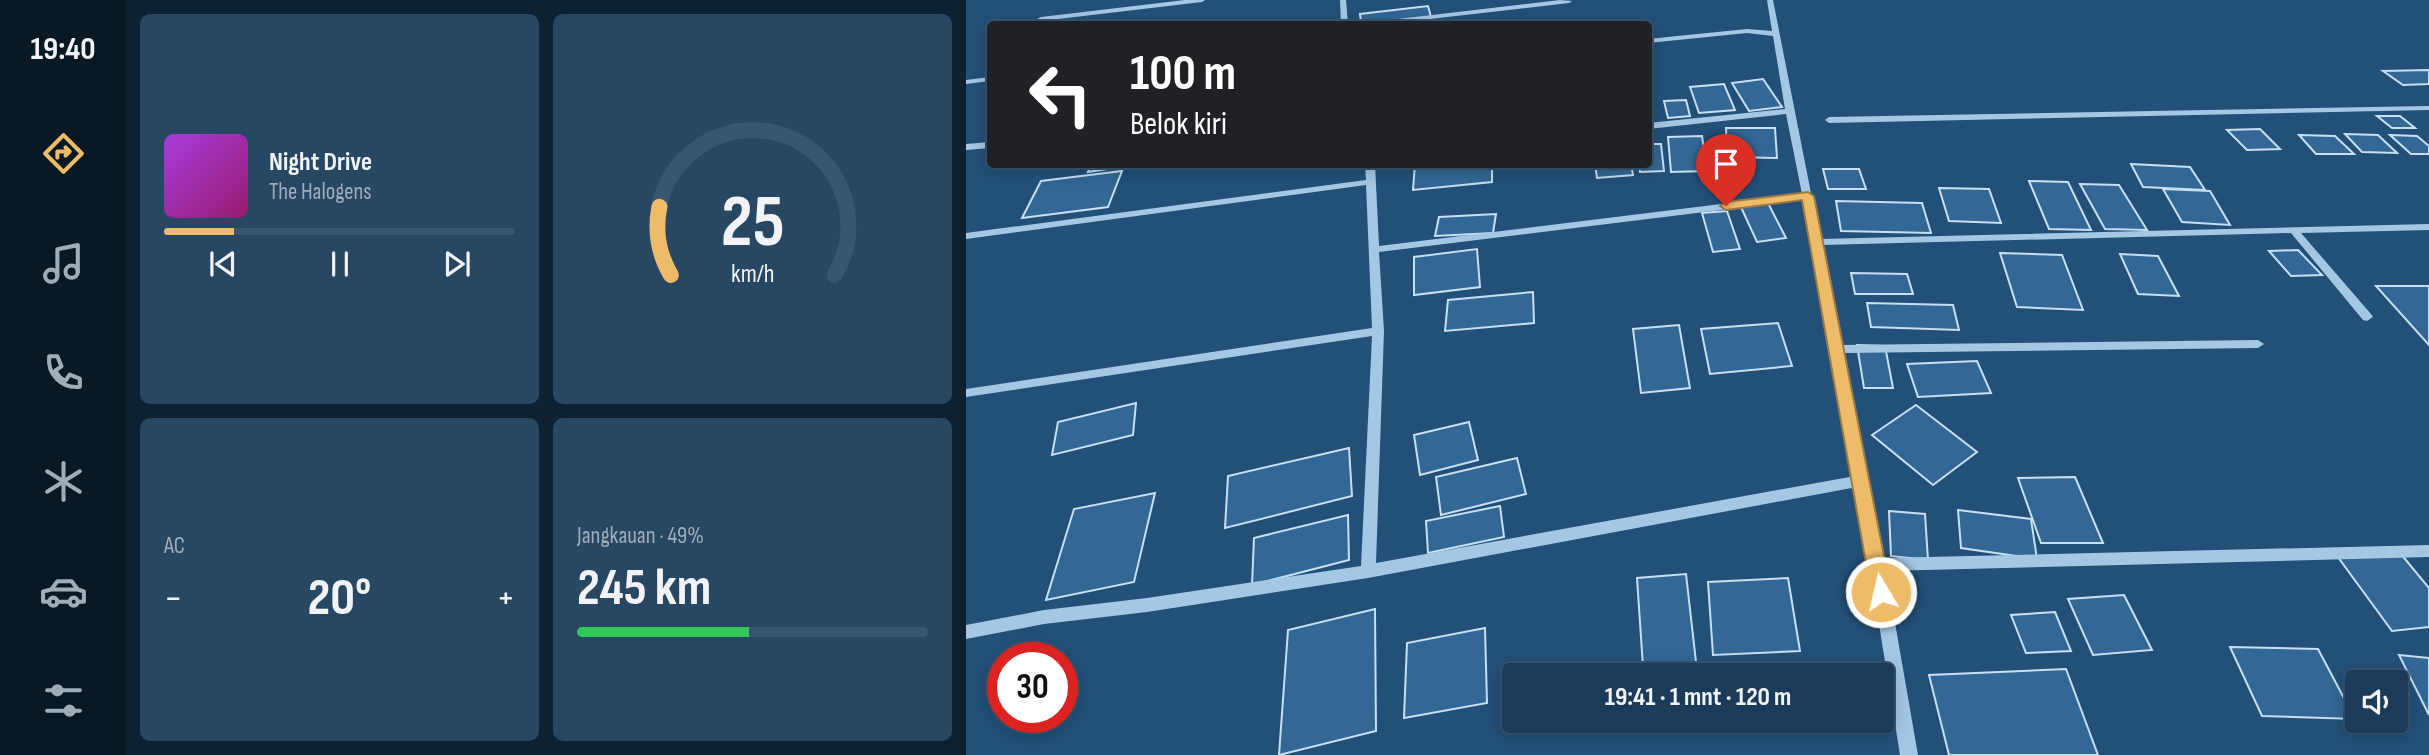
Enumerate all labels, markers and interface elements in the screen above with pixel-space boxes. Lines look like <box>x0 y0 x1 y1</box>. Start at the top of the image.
text: 19:40 <box>31 30 95 69</box>
text: 100 m <box>1130 45 1236 104</box>
icon: left <box>1015 49 1106 140</box>
text: Belok kiri <box>1130 105 1227 144</box>
icon: directions <box>39 129 88 178</box>
pin <box>1696 134 1756 206</box>
icon: arrive <box>1707 145 1745 183</box>
text: Night Drive <box>269 147 372 178</box>
text: The Halogens <box>269 178 372 206</box>
text: 25 <box>721 179 784 267</box>
icon: music <box>39 239 88 288</box>
icon: previous <box>204 245 242 283</box>
icon: pause <box>321 245 359 283</box>
icon: next <box>438 245 476 283</box>
text: km/h <box>731 259 774 290</box>
icon: phone <box>39 348 88 397</box>
icon: climate <box>39 457 88 506</box>
text: Jangkauan · 49% <box>577 522 704 550</box>
text: AC <box>164 532 185 560</box>
position arrow <box>1844 555 1918 629</box>
text: 245 km <box>577 557 711 620</box>
icon: car <box>39 567 88 616</box>
text: 20° <box>308 567 371 630</box>
text: − <box>164 576 183 621</box>
text: + <box>496 576 515 621</box>
speed limit sign: 30 <box>987 642 1078 733</box>
map controls <box>2345 670 2408 733</box>
button: sound <box>2345 670 2408 733</box>
icon: filters <box>39 676 88 725</box>
text: 19:41 · 1 mnt · 120 m <box>1605 682 1791 713</box>

